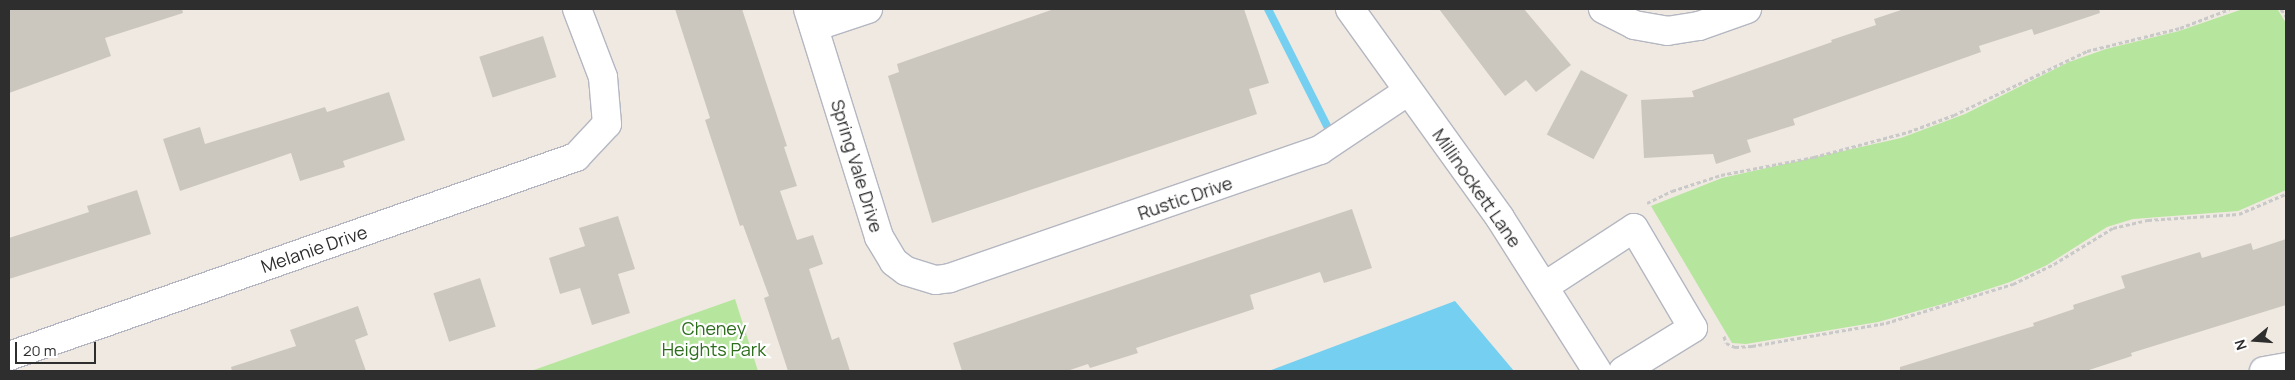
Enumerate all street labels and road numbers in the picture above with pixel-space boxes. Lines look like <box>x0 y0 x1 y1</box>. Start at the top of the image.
street label: Spring Vale Drive <box>827 97 887 235</box>
street label: Millinockett Lane <box>1428 125 1526 251</box>
street label: Rustic Drive <box>1135 172 1235 224</box>
street label: Melanie Drive <box>258 221 370 277</box>

